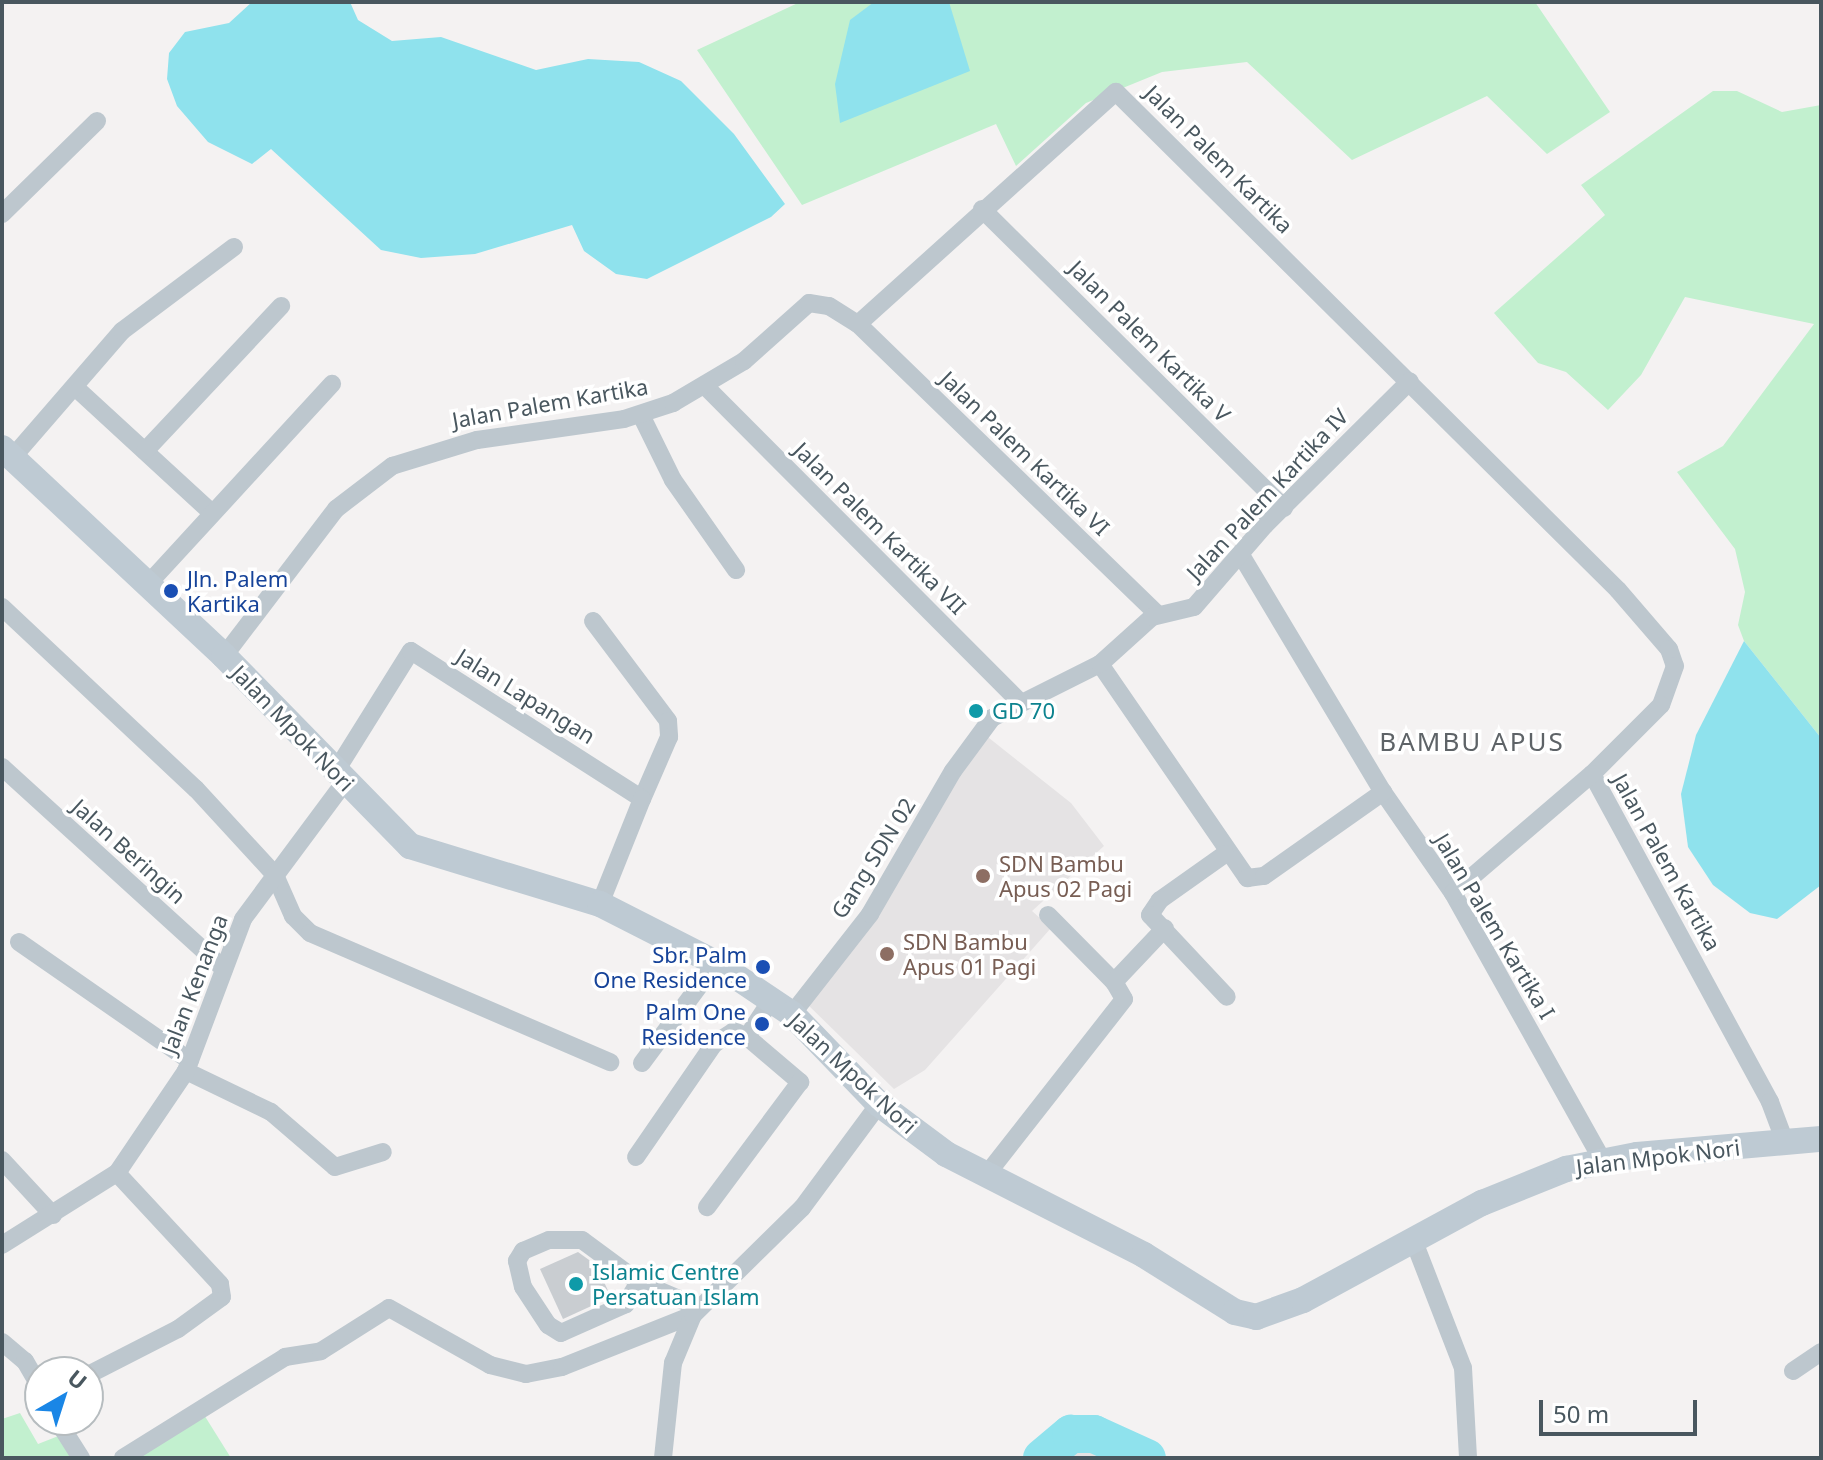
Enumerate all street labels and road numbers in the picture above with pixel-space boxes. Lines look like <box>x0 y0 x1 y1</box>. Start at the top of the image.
street label: Jalan Palem Kartika <box>1139 79 1299 239</box>
street label: Jalan Palem Kartika V <box>1064 255 1236 427</box>
street label: Jalan Palem Kartika VI <box>935 365 1115 541</box>
street label: Jalan Palem Kartika <box>450 373 650 433</box>
street label: Jalan Palem Kartika IV <box>1181 403 1353 585</box>
street label: Jalan Palem Kartika VII <box>789 437 971 619</box>
street label: Jalan Lapangan <box>452 643 600 749</box>
street label: Jalan Mpok Nori <box>226 660 360 796</box>
street label: Jalan Palem Kartika <box>1607 769 1727 955</box>
street label: Jalan Beringin <box>67 793 191 909</box>
street label: Gang SDN 02 <box>826 793 920 923</box>
street label: Jalan Palem Kartika I <box>1429 828 1561 1024</box>
street label: Jalan Kenanga <box>155 911 233 1057</box>
street label: Jalan Mpok Nori <box>784 1007 922 1139</box>
street label: Jalan Mpok Nori <box>1575 1134 1741 1180</box>

